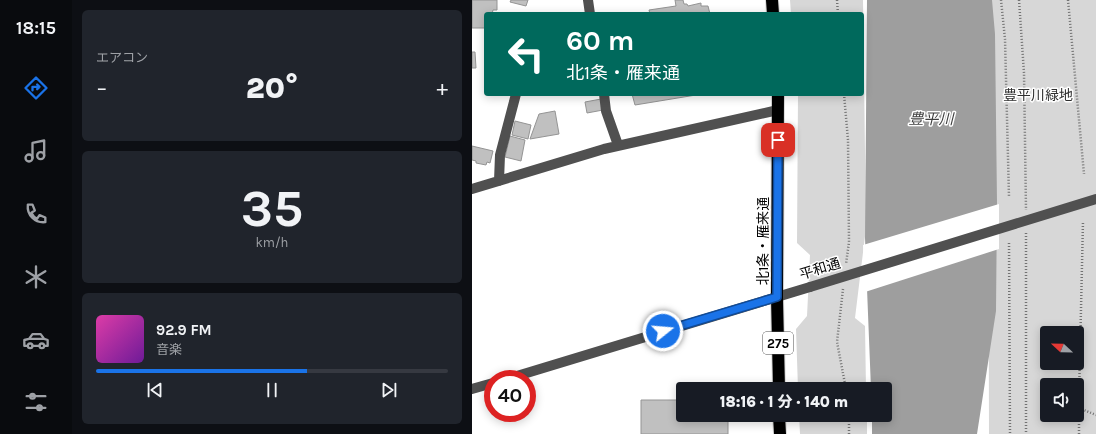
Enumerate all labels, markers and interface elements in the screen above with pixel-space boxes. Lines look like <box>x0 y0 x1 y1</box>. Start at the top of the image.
text: 18:15 <box>16 17 56 39</box>
text: 60 m <box>566 24 634 57</box>
icon: left <box>500 28 552 80</box>
text: エアコン <box>96 50 148 65</box>
text: 北1条・雁来通 <box>566 62 680 84</box>
text: 20° <box>246 70 298 106</box>
icon: directions <box>22 74 50 102</box>
text: − <box>96 75 108 101</box>
text: + <box>436 75 448 101</box>
park label: 豊平川緑地 <box>1003 87 1073 104</box>
water label: 豊平川 <box>908 110 955 128</box>
pin <box>761 123 795 157</box>
icon: arrive <box>767 129 789 151</box>
icon: music <box>22 137 50 165</box>
text: 35 <box>241 178 303 239</box>
street label: 北1条・雁来通 <box>755 197 772 285</box>
icon: phone <box>22 200 50 228</box>
text: km/h <box>256 235 288 250</box>
street label: 平和通 <box>797 255 843 283</box>
icon: climate <box>22 263 50 291</box>
position arrow <box>642 310 684 352</box>
text: 92.9 FM <box>156 321 212 339</box>
icon: car <box>22 326 50 354</box>
north arrow <box>1040 326 1084 370</box>
map controls <box>1040 326 1084 422</box>
road number: 275 <box>763 332 793 354</box>
text: 音楽 <box>156 342 182 357</box>
speed limit sign: 40 <box>484 370 536 422</box>
button: sound <box>1040 378 1084 422</box>
icon: previous <box>144 379 166 401</box>
icon: pause <box>261 379 283 401</box>
icon: next <box>378 379 400 401</box>
icon: filters <box>22 388 50 416</box>
text: 18:16 · 1 分 · 140 m <box>720 393 848 411</box>

